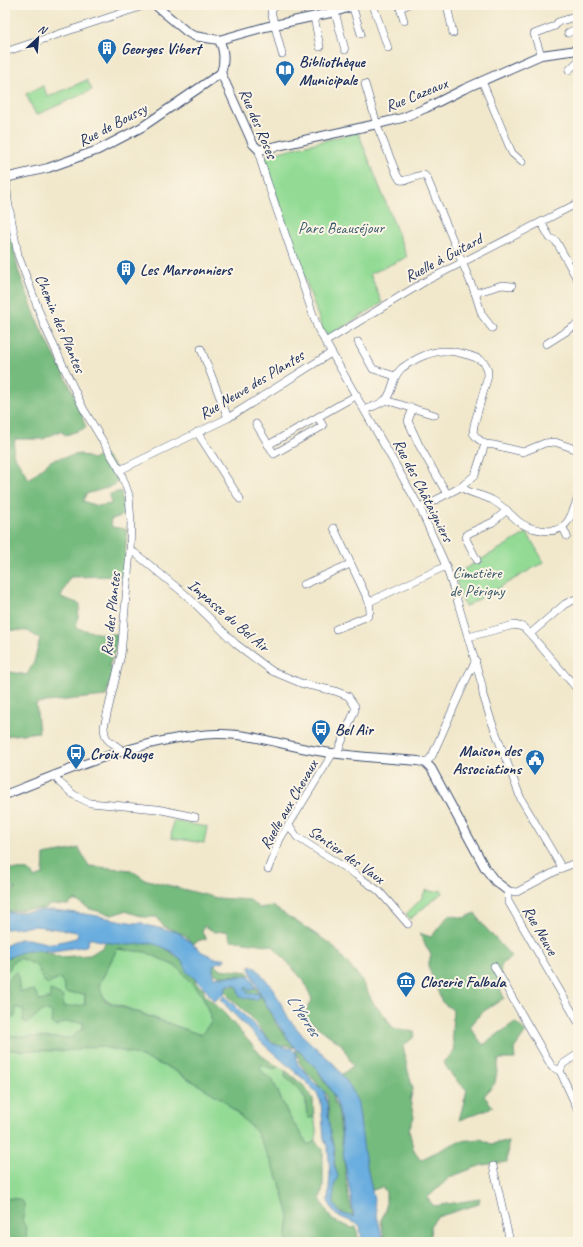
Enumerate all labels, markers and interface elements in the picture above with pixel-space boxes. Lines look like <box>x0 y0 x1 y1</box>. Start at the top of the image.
north arrow <box>18 18 58 58</box>
text: N <box>36 21 50 38</box>
building icon: Georges Vibert <box>96 37 118 65</box>
place label: Georges Vibert <box>121 39 204 59</box>
place label: Bibliothèque Municipale <box>299 52 366 90</box>
library icon: Bibliothèque Municipale <box>274 59 296 87</box>
street label: Rue Cazeaux <box>382 73 452 116</box>
street label: Rue des Roses <box>234 85 282 163</box>
street label: Rue de Boussy <box>75 98 152 151</box>
park label: Parc Beauséjour <box>298 218 385 238</box>
street label: Ruelle à Guitard <box>401 228 488 287</box>
building icon: Les Marronniers <box>115 258 137 286</box>
place label: Les Marronniers <box>140 260 233 280</box>
street label: Chemin des Plantes <box>30 271 90 377</box>
street label: Rue Neuve des Plantes <box>195 345 309 424</box>
street label: Rue des Châtaigniers <box>388 435 458 547</box>
park label: Cimetière de Périgny <box>449 563 506 601</box>
street label: Rue des Plantes <box>97 570 126 657</box>
street label: Impasse du Bel Air <box>184 575 275 658</box>
bus stop icon: Bel Air <box>310 718 332 746</box>
place label: Bel Air <box>335 720 375 740</box>
place label: Maison des Associations <box>453 741 522 779</box>
bus stop icon: Croix Rouge <box>65 742 87 770</box>
place label: Croix Rouge <box>90 744 154 764</box>
public building icon: Maison des Associations <box>524 748 546 776</box>
street label: Ruelle aux Chevaux <box>255 755 323 853</box>
street label: Sentier des Vaux <box>304 821 390 889</box>
street label: Rue Neuve <box>518 902 563 960</box>
museum icon: Closerie Falbala <box>395 970 417 998</box>
place label: Closerie Falbala <box>420 972 507 992</box>
water label: L'Yerres <box>282 990 327 1043</box>

